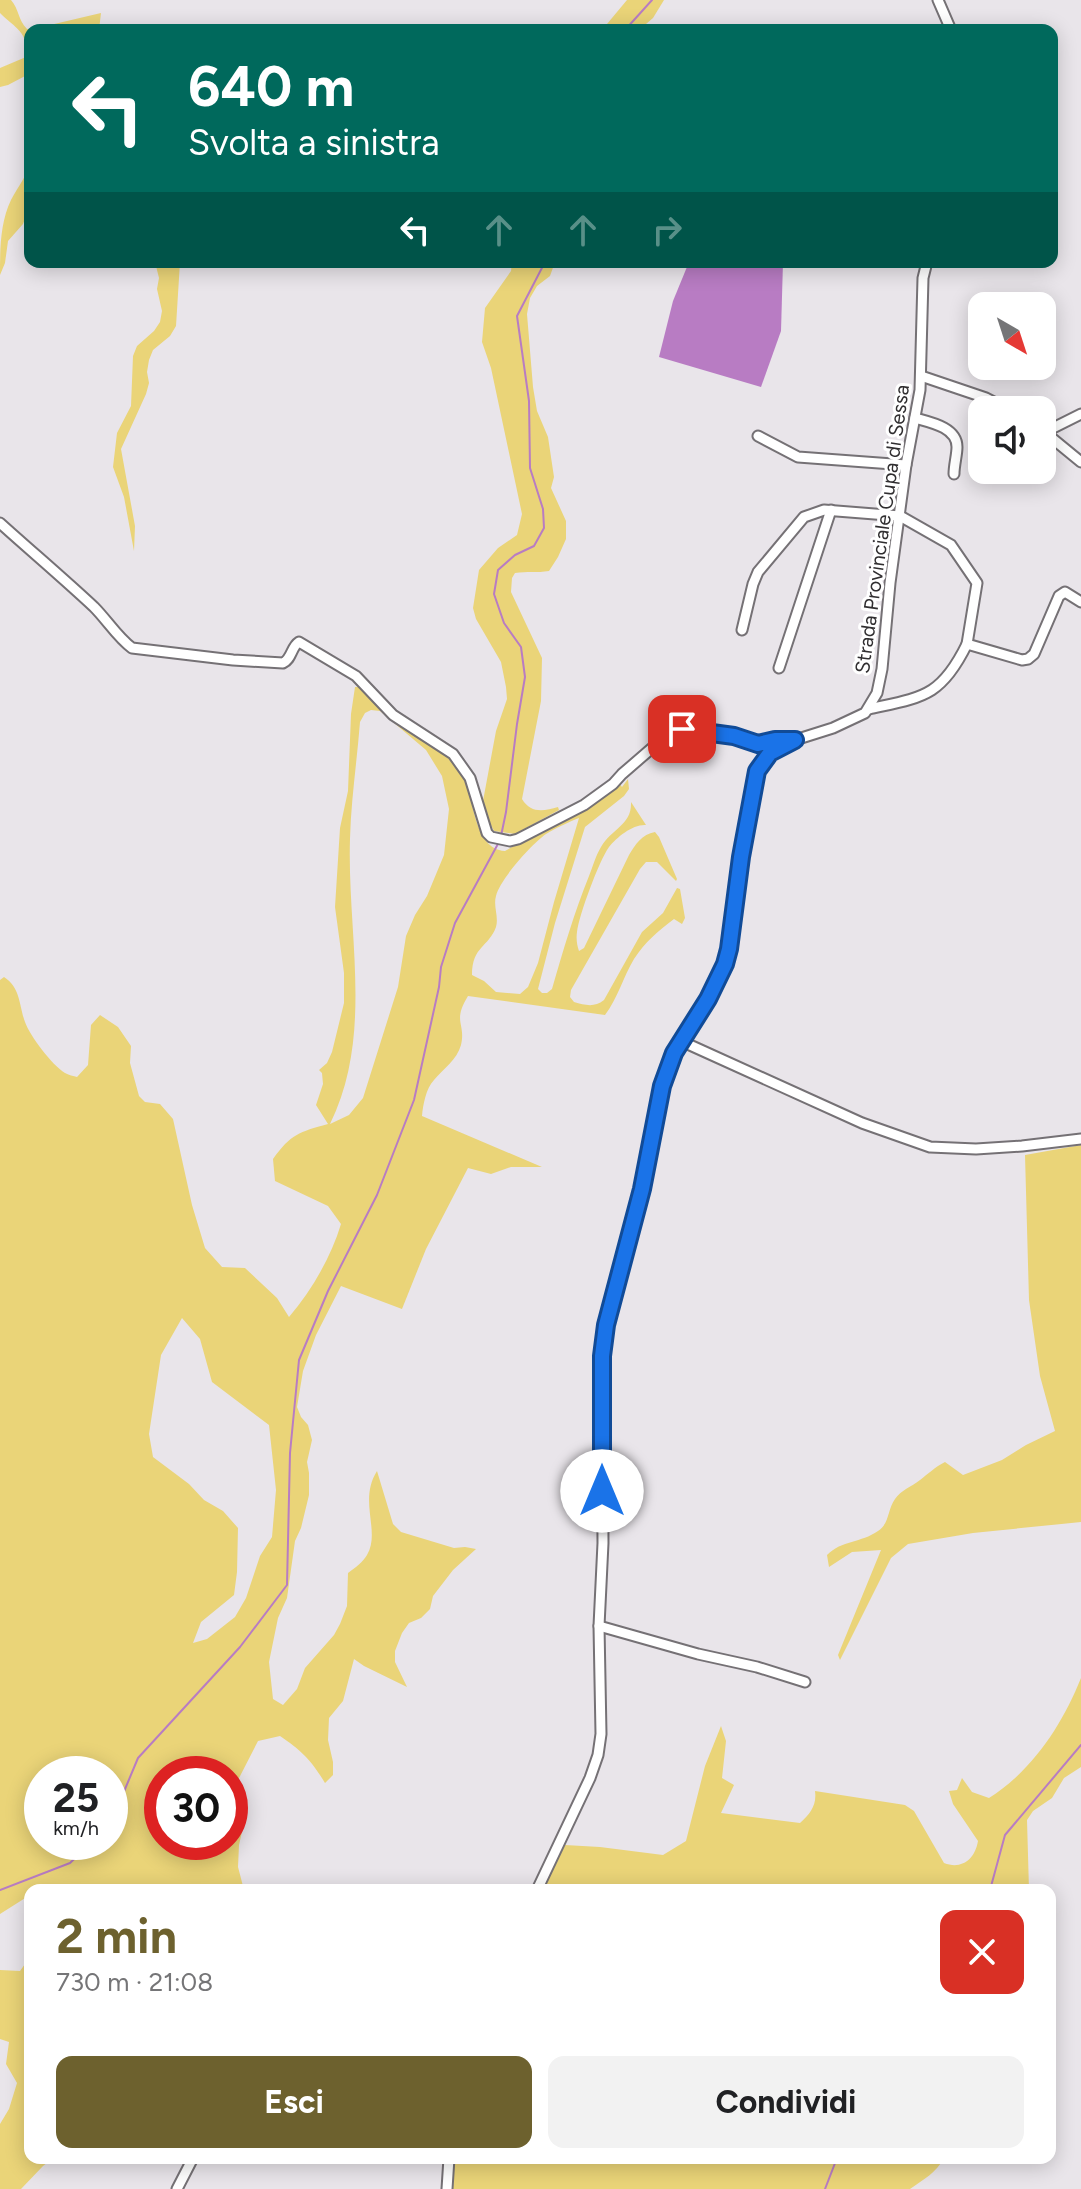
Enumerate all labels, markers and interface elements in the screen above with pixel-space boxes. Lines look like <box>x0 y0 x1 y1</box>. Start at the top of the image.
text: 640 m <box>188 53 354 120</box>
icon: left <box>56 56 160 160</box>
text: Svolta a sinistra <box>188 121 440 164</box>
icon: left <box>393 208 437 252</box>
icon: ahead <box>477 208 521 252</box>
icon: ahead <box>561 208 605 252</box>
icon: right <box>645 208 689 252</box>
north arrow <box>968 292 1056 380</box>
map controls <box>968 292 1056 484</box>
street label: Strada Provinciale Cupa di Sessa <box>850 383 914 675</box>
button: sound <box>968 396 1056 484</box>
pin <box>648 695 716 763</box>
icon: arrive <box>660 707 704 751</box>
position arrow <box>560 1449 644 1533</box>
speed limit sign: 30 <box>144 1756 248 1860</box>
text: 25 <box>53 1774 99 1822</box>
text: km/h <box>53 1816 99 1840</box>
text: 2 min <box>56 1907 177 1965</box>
button: close <box>940 1910 1024 1994</box>
text: 730 m · 21:08 <box>56 1966 213 1998</box>
button: Esci <box>56 2056 532 2148</box>
button: Condividi <box>548 2056 1024 2148</box>

